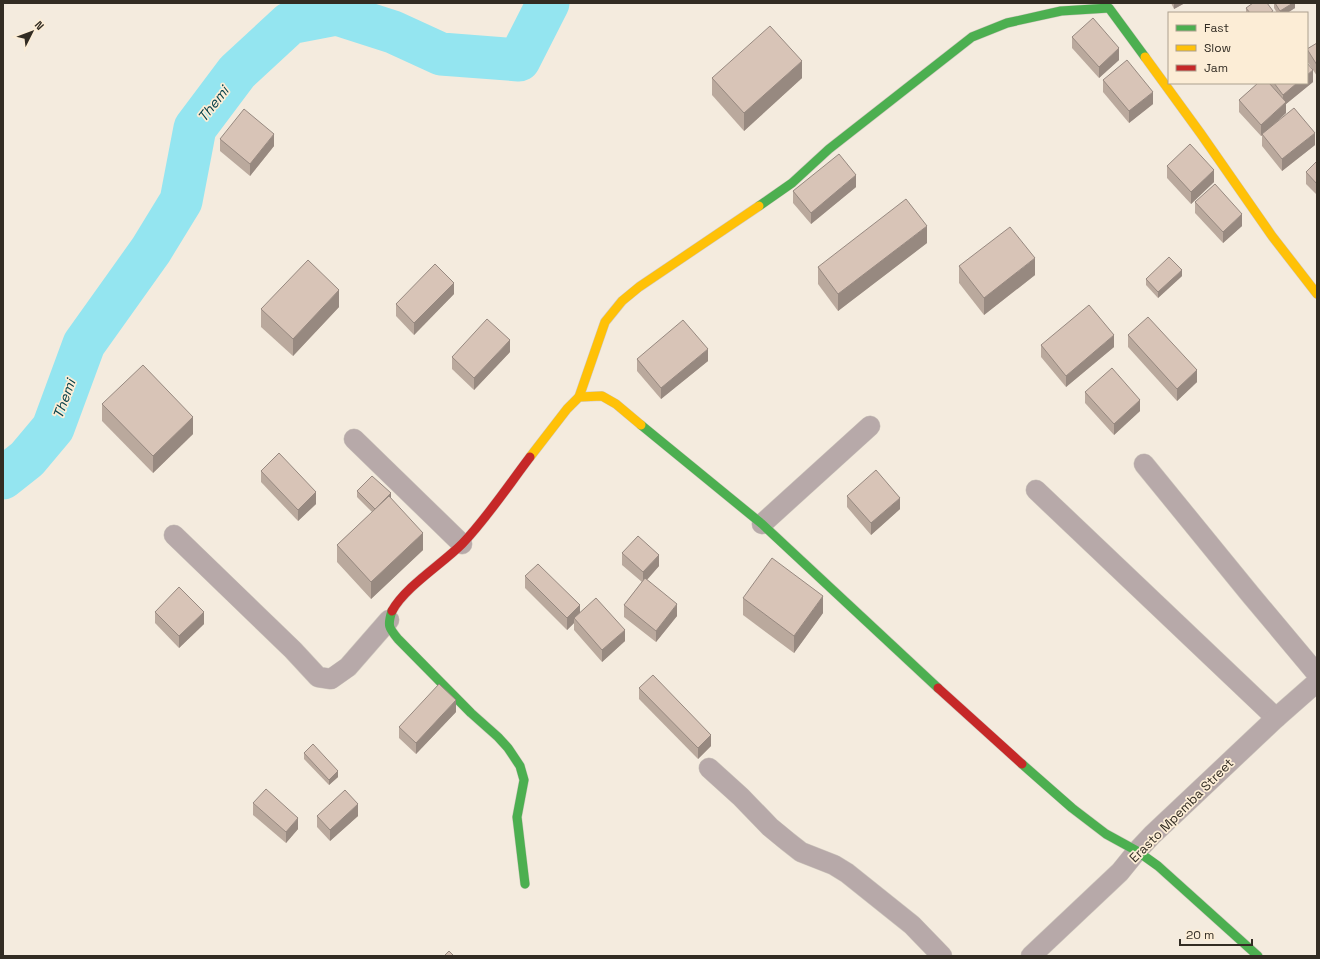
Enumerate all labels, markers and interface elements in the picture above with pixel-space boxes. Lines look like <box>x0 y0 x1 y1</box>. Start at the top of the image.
north arrow <box>12 12 52 52</box>
legend <box>1168 12 1308 84</box>
text: N <box>32 18 47 33</box>
text: Fast <box>1204 20 1229 36</box>
text: Slow <box>1204 40 1231 56</box>
text: Jam <box>1204 60 1228 76</box>
water label: Themi <box>193 81 234 126</box>
water label: Themi <box>49 375 80 421</box>
street label: Erasto Mpemba Street <box>1126 755 1237 866</box>
scale bar <box>1180 921 1252 947</box>
text: 20 m <box>1186 927 1214 943</box>

